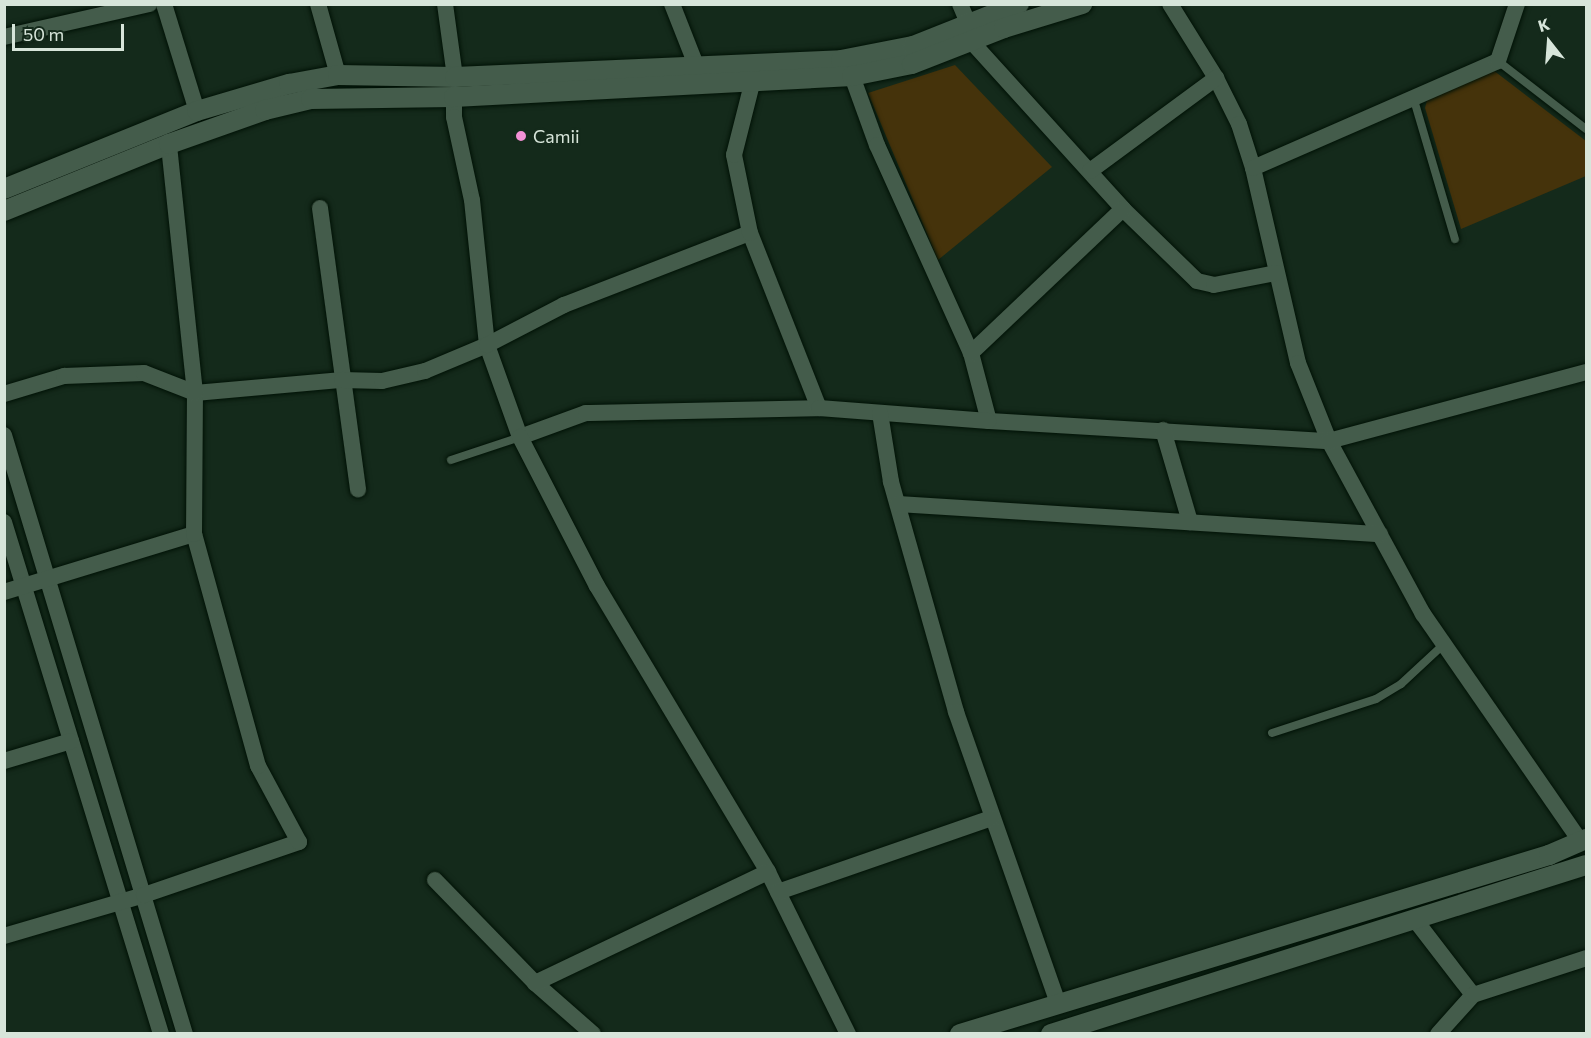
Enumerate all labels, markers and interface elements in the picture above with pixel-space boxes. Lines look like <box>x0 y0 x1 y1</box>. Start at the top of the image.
scale bar <box>15 12 128 50</box>
north arrow <box>1519 12 1579 72</box>
text: K <box>1535 14 1552 35</box>
text: 50 m <box>23 23 64 45</box>
place label: Camii <box>533 125 580 147</box>
marker: Camii <box>514 129 528 143</box>

